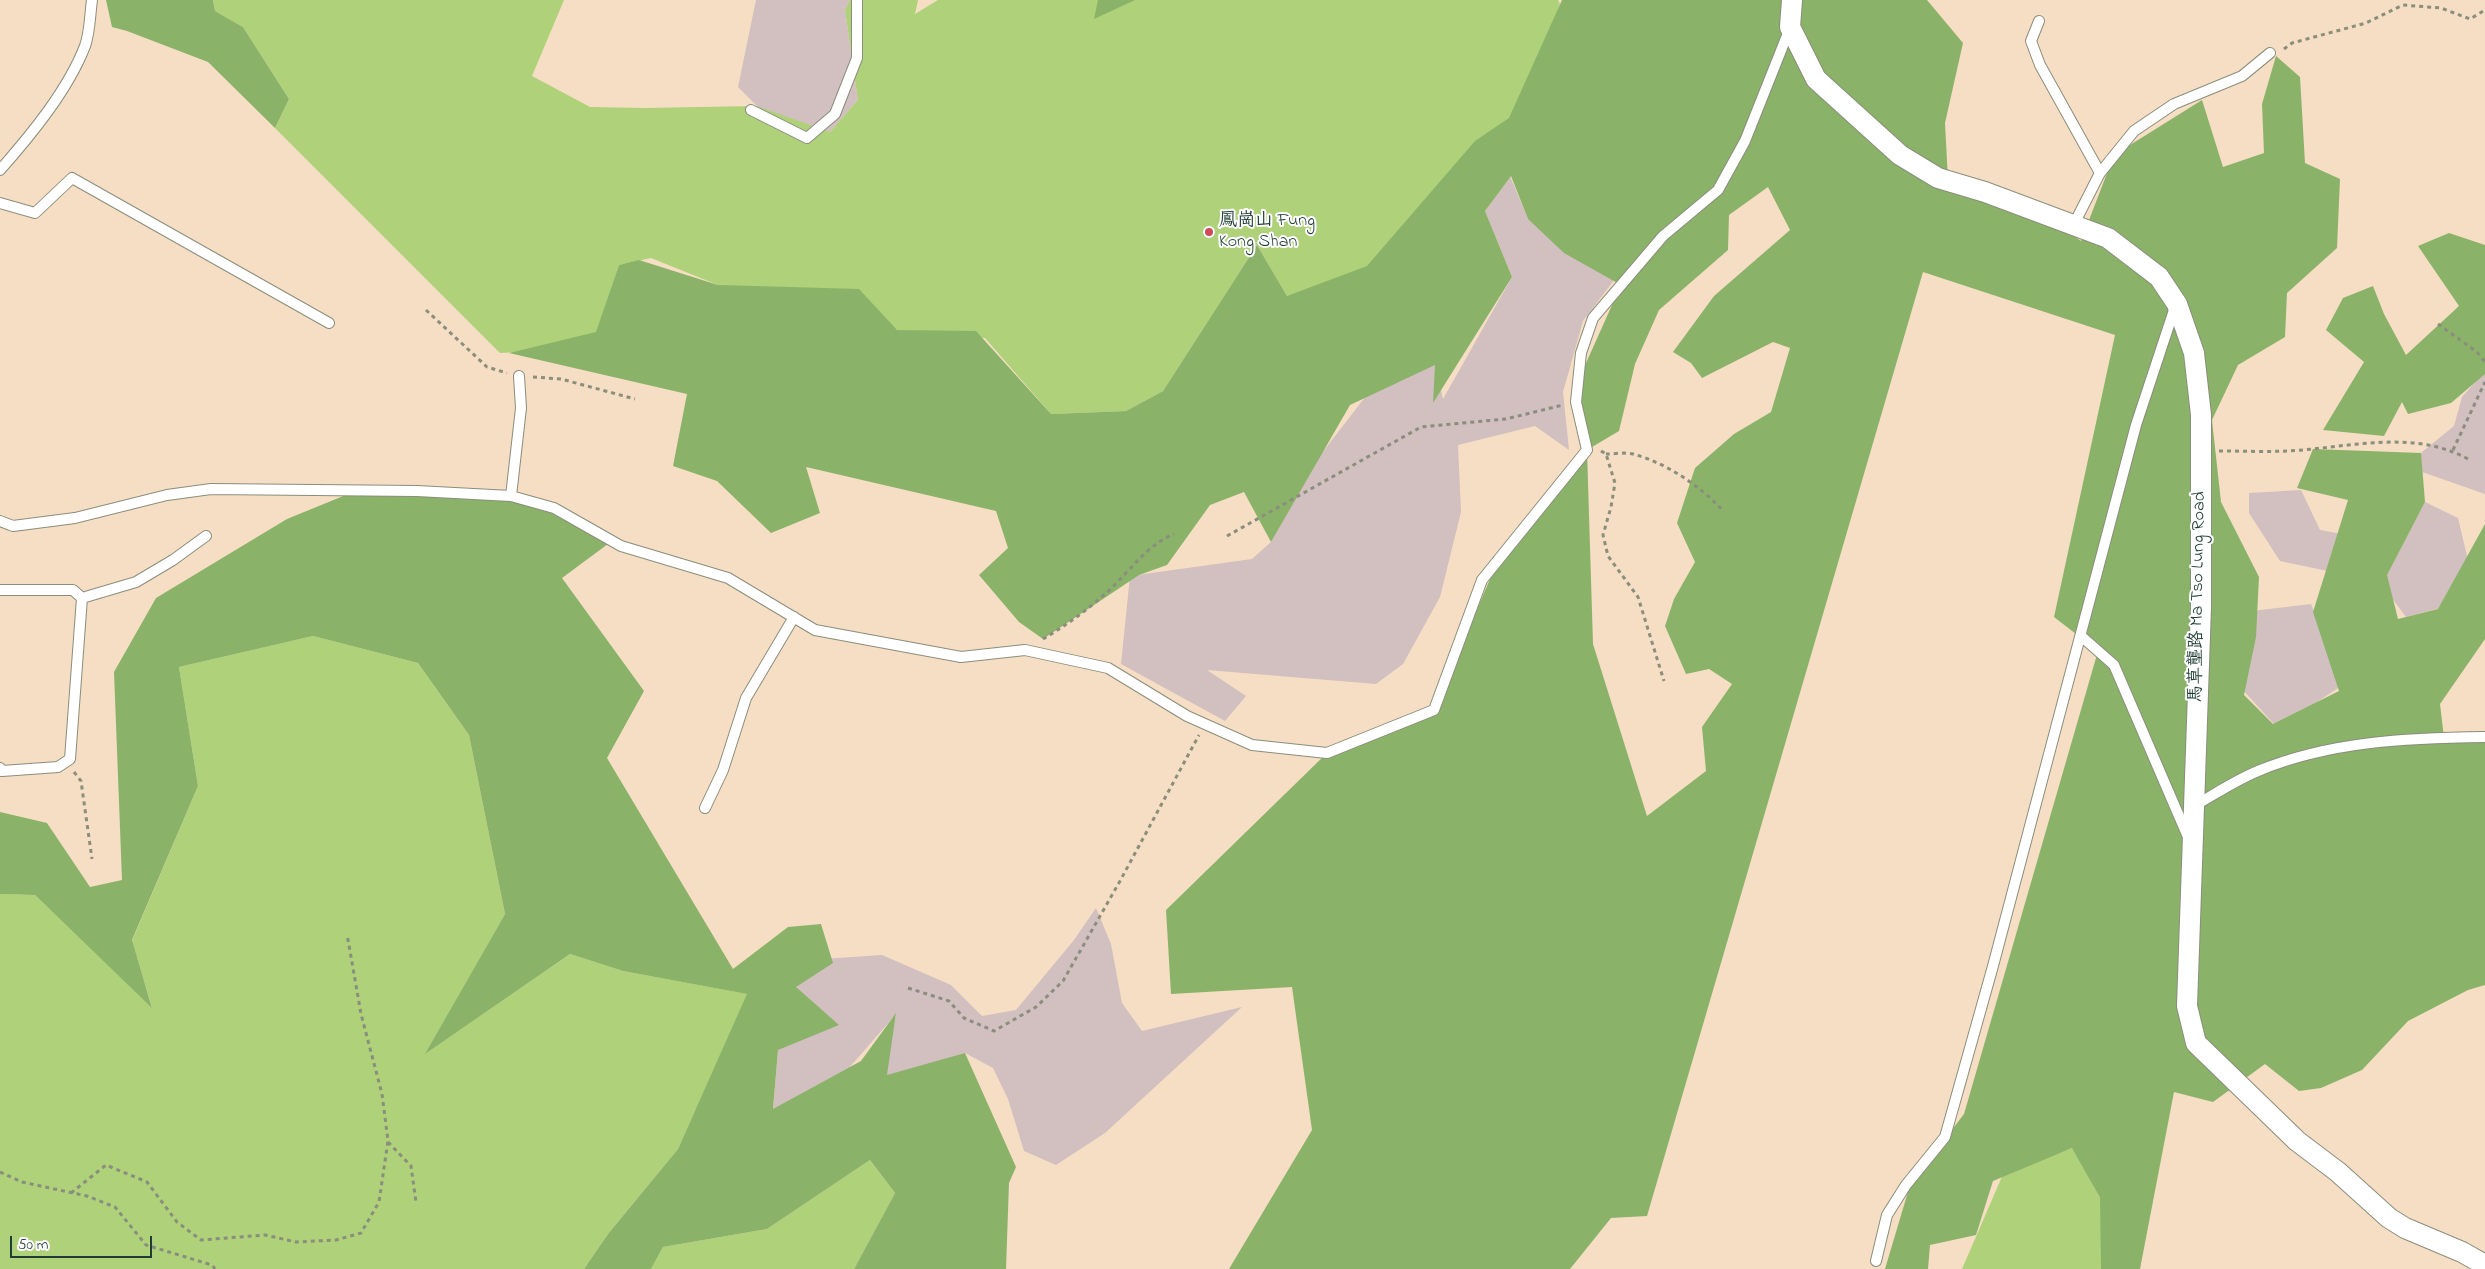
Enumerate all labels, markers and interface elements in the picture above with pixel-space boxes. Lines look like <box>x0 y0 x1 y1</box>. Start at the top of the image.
place label: 鳳崗山 Fung Kong Shan <box>1219 211 1315 253</box>
marker: 鳳崗山 Fung Kong Shan <box>1203 226 1215 238</box>
street label: 馬草壟路 Ma Tso Lung Road <box>2186 491 2212 703</box>
scale bar <box>12 1226 155 1258</box>
text: 50 m <box>18 1234 48 1256</box>

